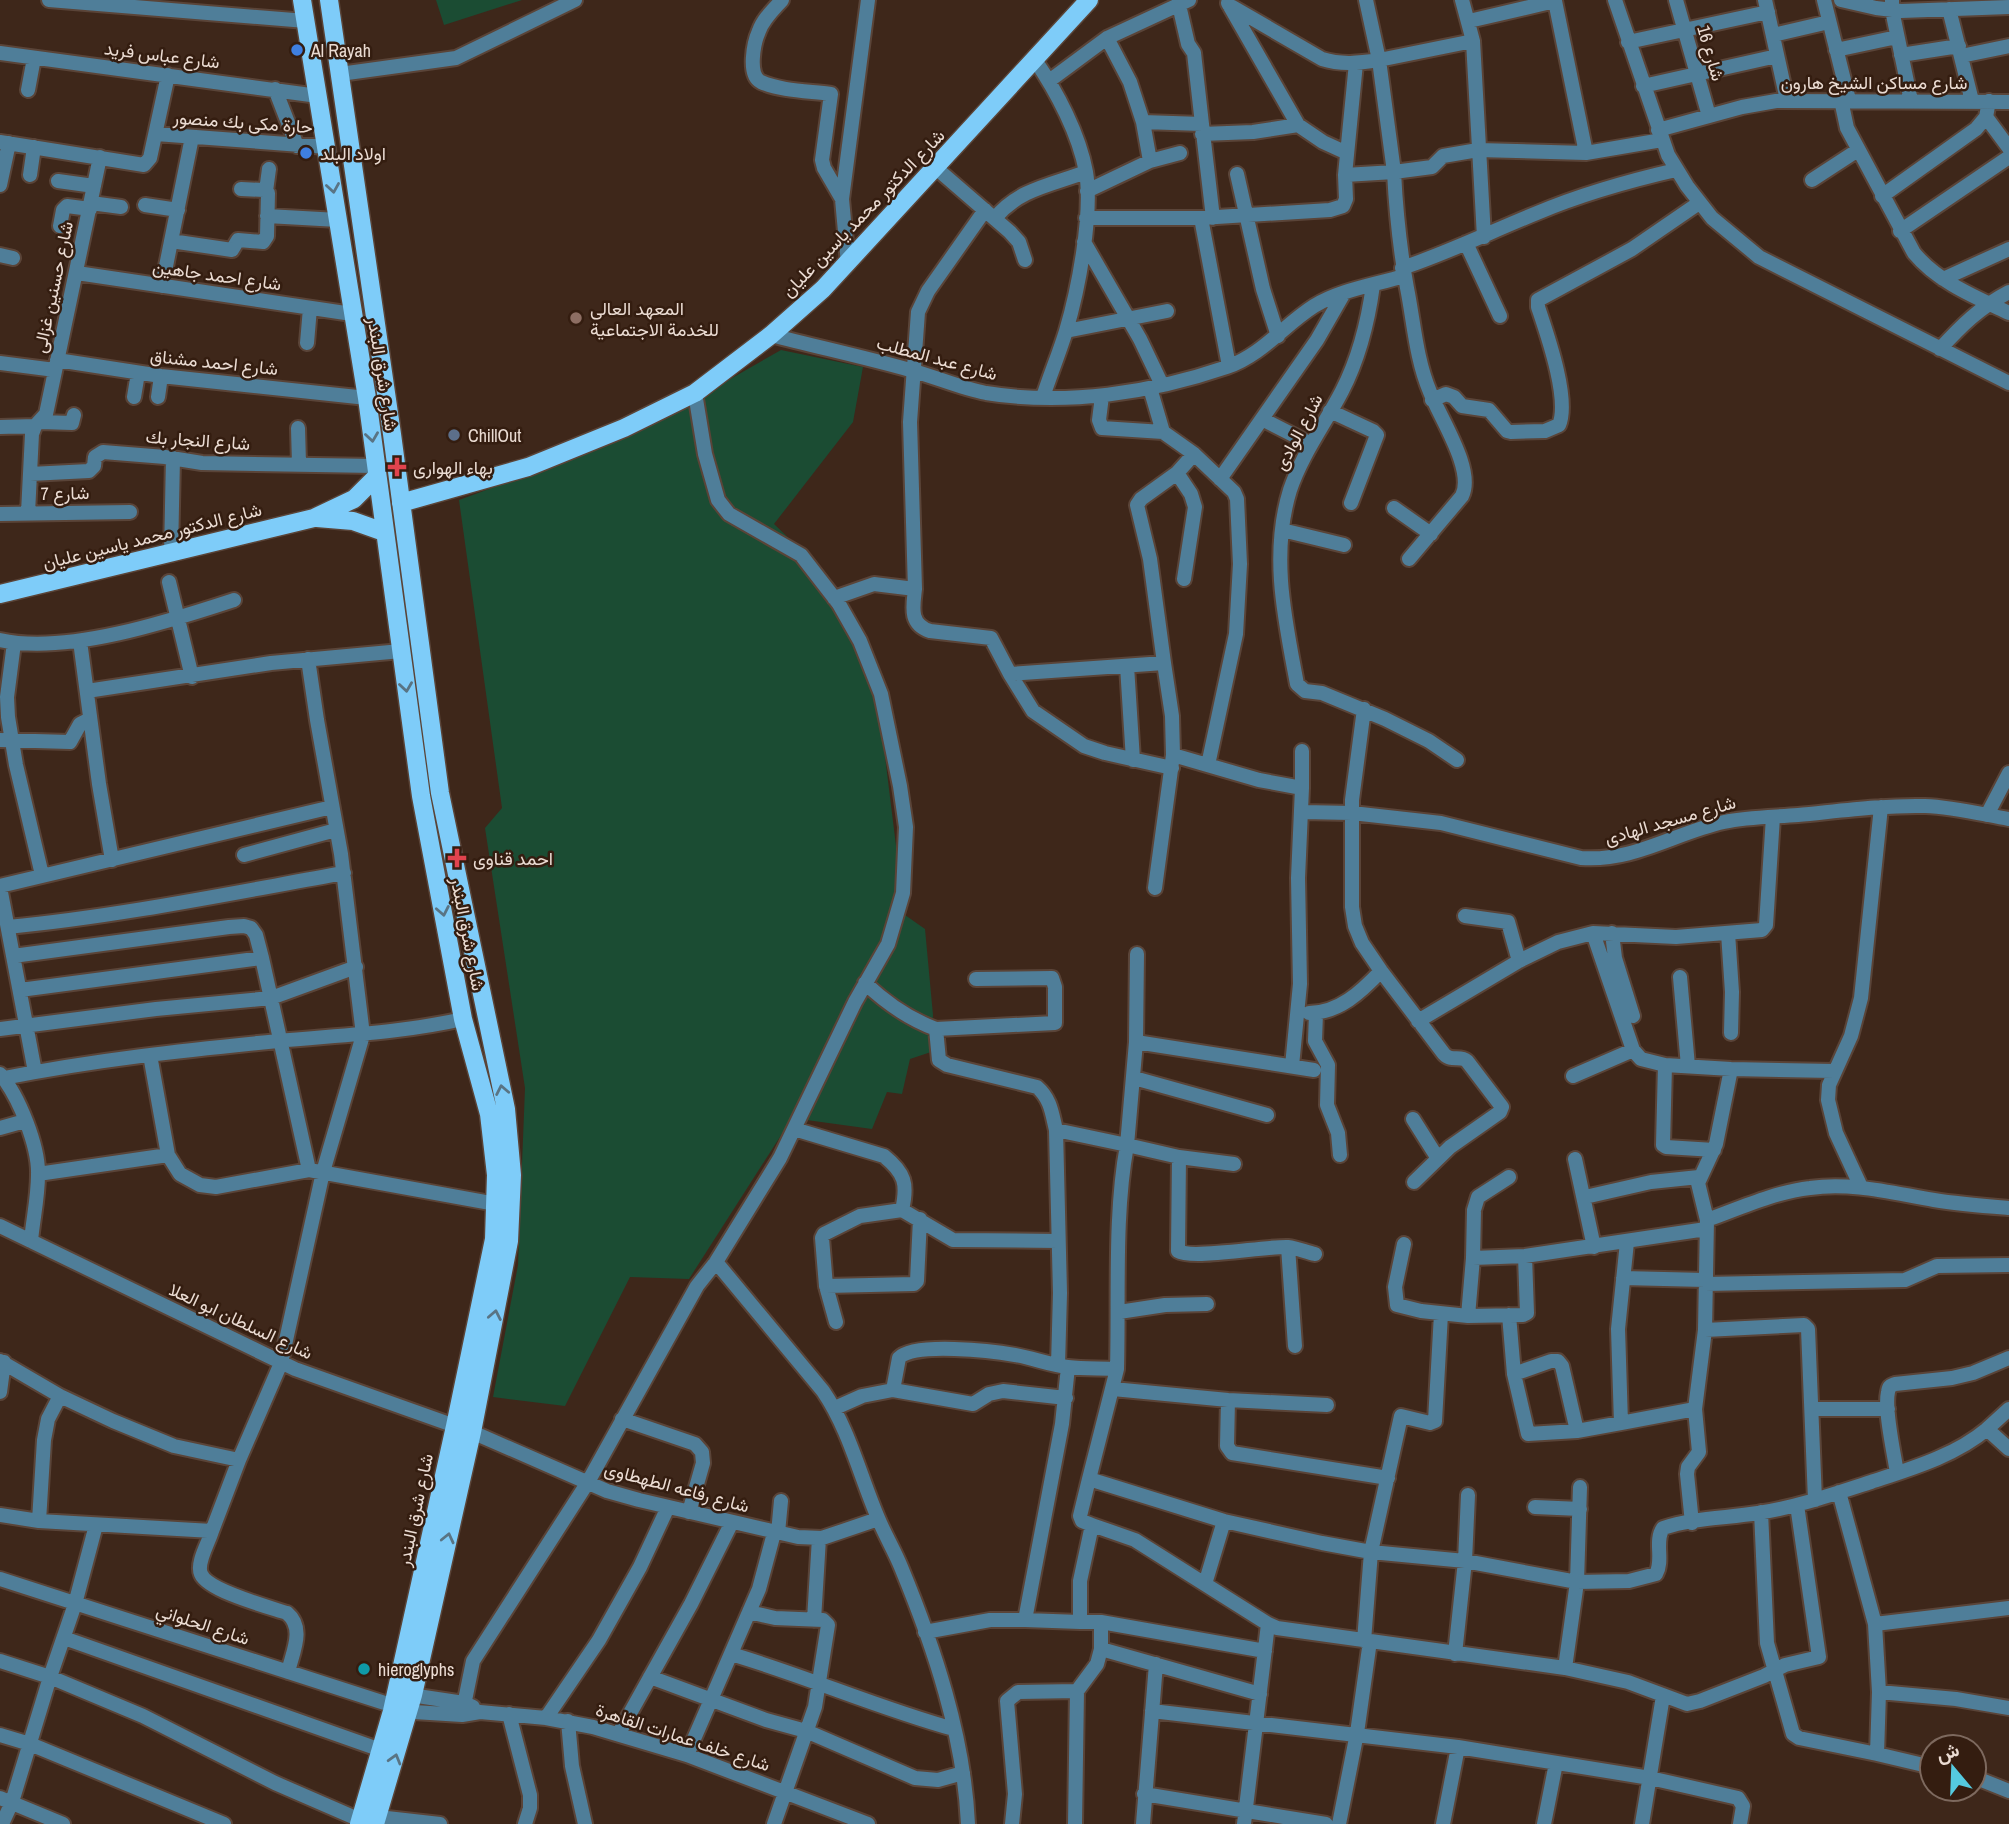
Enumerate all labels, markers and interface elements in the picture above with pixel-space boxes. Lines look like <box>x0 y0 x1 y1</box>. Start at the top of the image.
street label: شارع 16 <box>1691 22 1731 84</box>
street label: شارع عباس فريد <box>103 36 221 74</box>
place label: Al Rayah <box>310 38 371 63</box>
marker: Al Rayah <box>289 42 305 58</box>
street label: شارع مساكن الشيخ هارون <box>1781 70 1967 95</box>
street label: حارة مكى بك منصور <box>171 105 314 139</box>
street label: شارع الدكتور محمد ياسين عليان <box>776 123 950 303</box>
place label: اولاد البلد <box>320 141 386 166</box>
marker: اولاد البلد <box>298 145 314 161</box>
one-way arrow <box>325 182 340 194</box>
street label: شارع حسنين غزالى <box>27 219 79 355</box>
street label: شارع احمد جاهين <box>151 254 283 296</box>
place label: المعهد العالى للخدمة الاجتماعية <box>590 296 719 342</box>
marker: المعهد العالى للخدمة الاجتماعية <box>568 310 584 326</box>
street label: شارع شرق البندر <box>362 314 404 433</box>
street label: شارع عبد المطلب <box>874 330 1000 386</box>
street label: شارع احمد مشناق <box>149 343 279 381</box>
street label: شارع الوادى <box>1267 389 1329 475</box>
place label: ChillOut <box>468 423 521 448</box>
street label: شارع النجار بك <box>145 424 251 456</box>
marker: ChillOut <box>446 427 462 443</box>
one-way arrow <box>364 431 379 443</box>
place label: بهاء الهوارى <box>413 455 493 480</box>
marker: بهاء الهوارى <box>387 457 407 477</box>
street label: شارع 7 <box>41 480 89 506</box>
street label: شارع الدكتور محمد ياسين عليان <box>40 497 264 575</box>
one-way arrow <box>398 681 413 693</box>
street label: شارع مسجد الهادى <box>1601 789 1739 851</box>
place label: احمد قناوى <box>473 846 553 871</box>
marker: احمد قناوى <box>447 848 467 868</box>
street label: شارع شرق البندر <box>445 874 491 993</box>
one-way arrow <box>435 905 450 917</box>
one-way arrow <box>496 1084 511 1096</box>
street label: شارع السلطان ابو العلا <box>165 1277 317 1365</box>
one-way arrow <box>486 1309 501 1321</box>
street label: شارع شرق البندر <box>391 1451 439 1570</box>
street label: شارع رفاعه الطهطاوى <box>602 1456 752 1518</box>
one-way arrow <box>440 1532 455 1544</box>
street label: شارع الحلواني <box>152 1597 253 1654</box>
place label: hieroglyphs <box>378 1657 454 1682</box>
marker: hieroglyphs <box>356 1661 372 1677</box>
street label: شارع خلف عمارات القاهرة <box>593 1697 773 1777</box>
north arrow <box>1918 1733 1988 1803</box>
text: ش <box>1932 1736 1963 1768</box>
one-way arrow <box>386 1753 401 1765</box>

